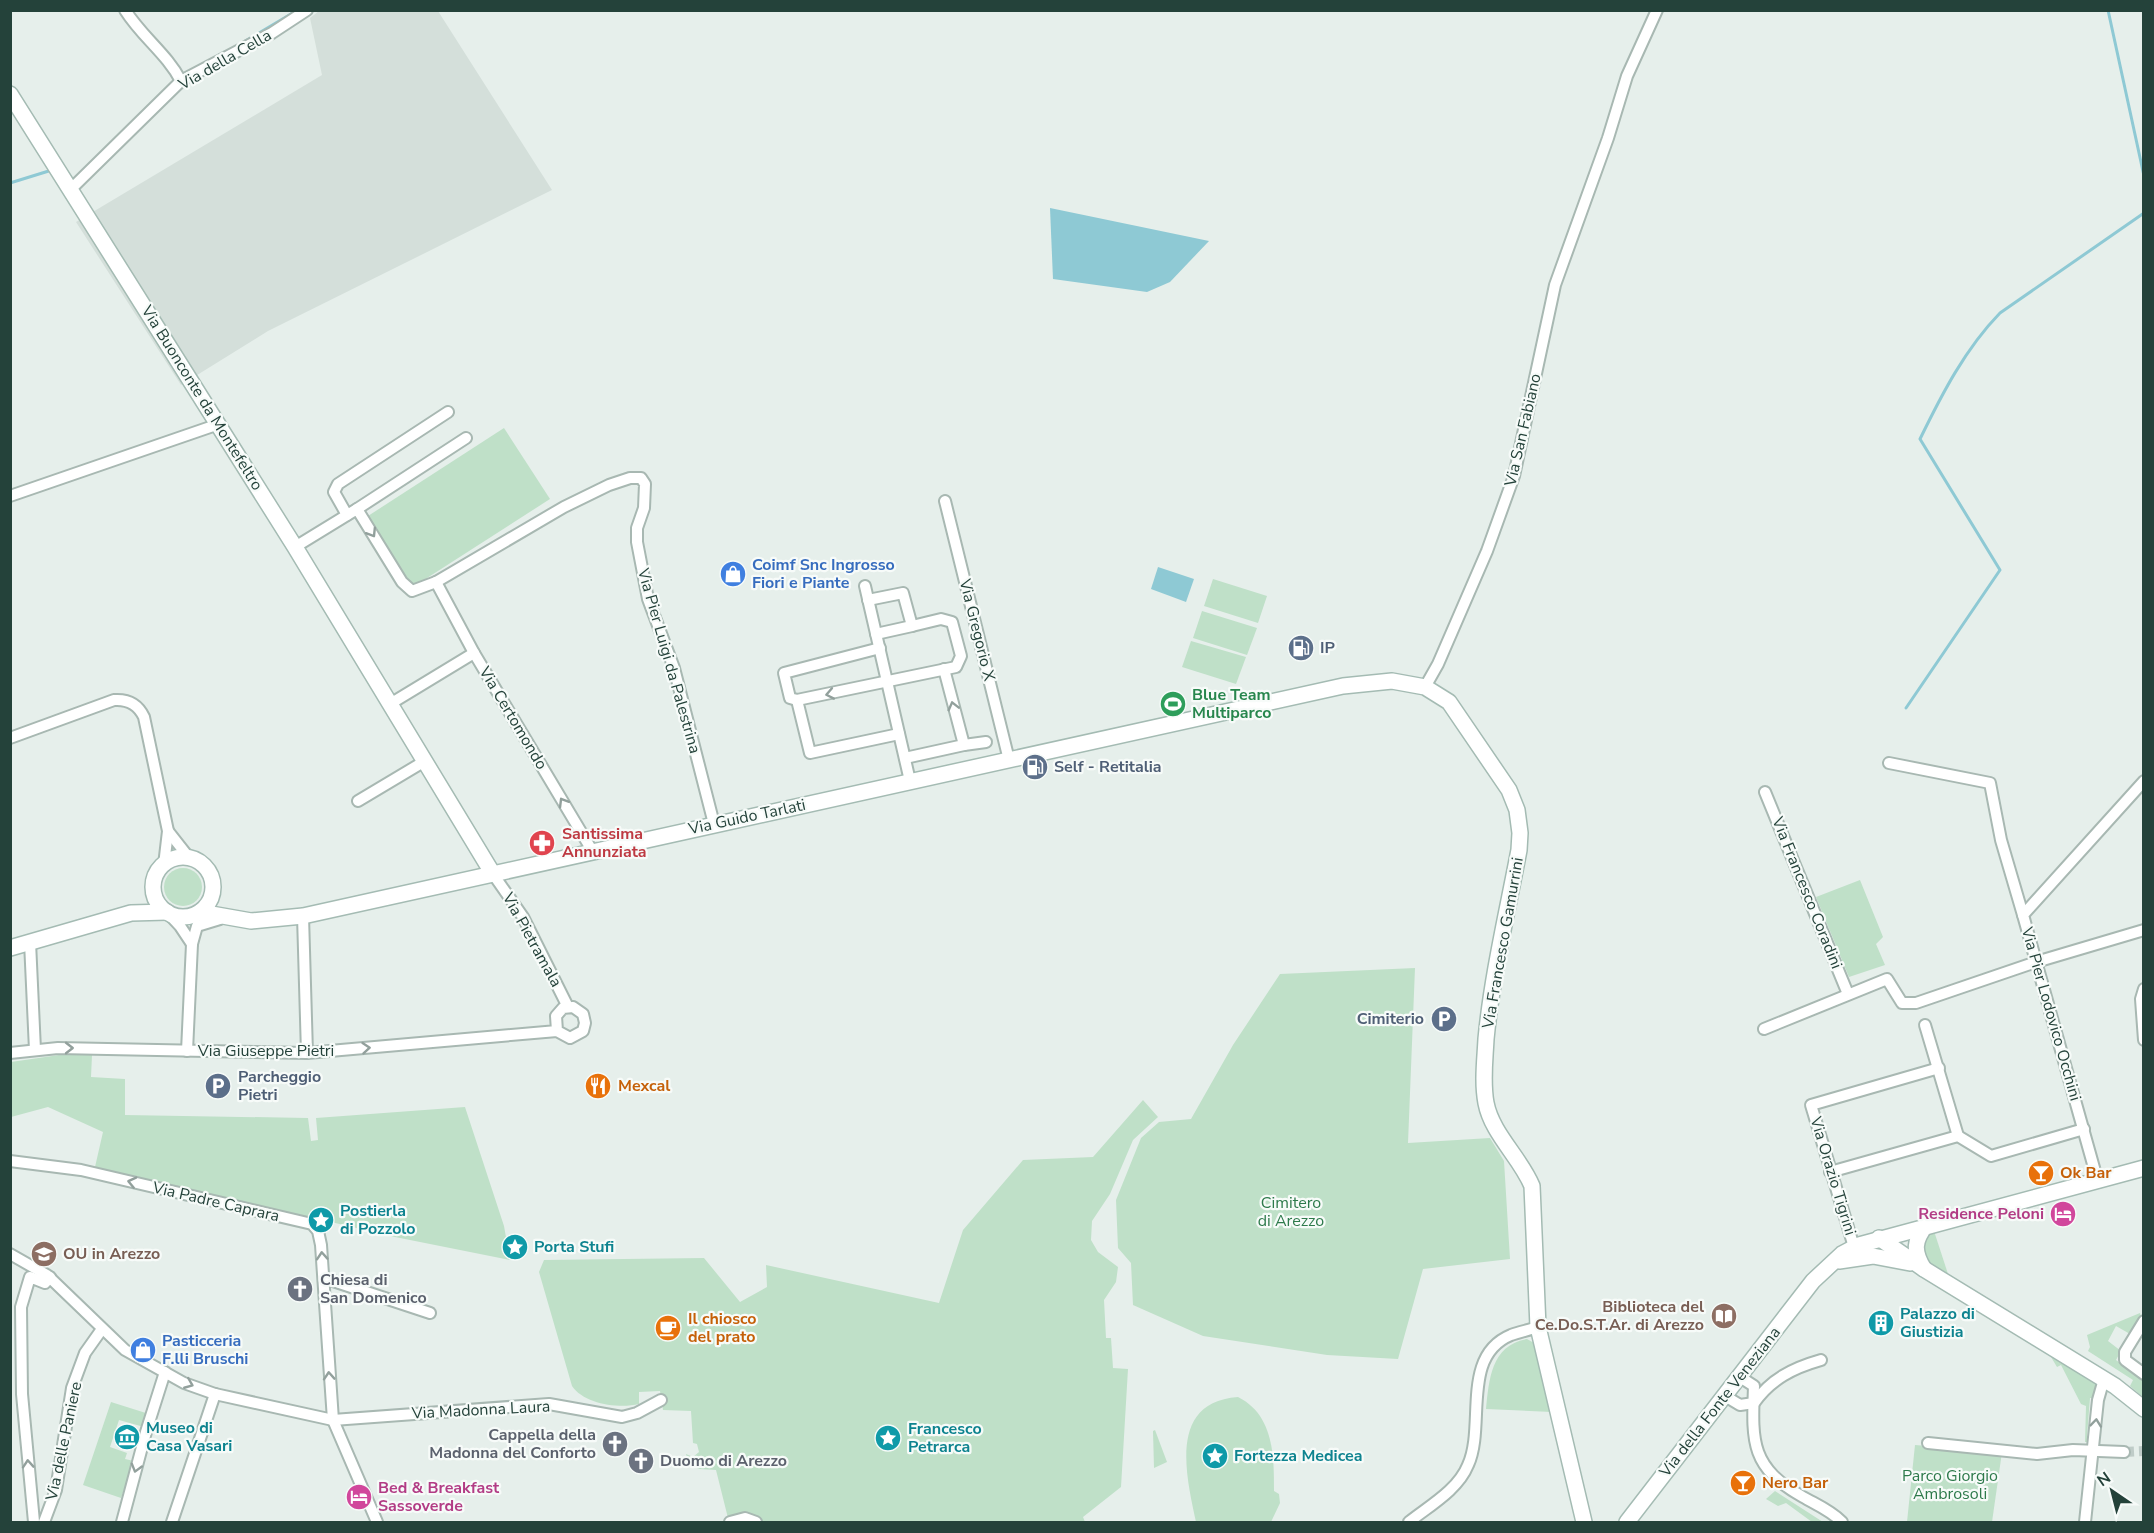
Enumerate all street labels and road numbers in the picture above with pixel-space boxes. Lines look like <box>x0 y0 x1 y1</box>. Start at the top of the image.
street label: Via della Cella <box>174 24 275 96</box>
street label: Via Buonconte da Montefeltro <box>135 300 268 495</box>
street label: Via San Fabiano <box>1499 371 1547 490</box>
street label: Via Pier Luigi da Palestrina <box>632 565 706 756</box>
street label: Via Gregorio X <box>953 576 1000 684</box>
street label: Via Certomondo <box>473 662 552 774</box>
street label: Via Guido Tarlati <box>685 794 808 840</box>
street label: Via Francesco Coradini <box>1766 813 1848 972</box>
street label: Via Francesco Gamurrini <box>1477 856 1529 1031</box>
street label: Via Pietramala <box>496 888 567 991</box>
street label: Via Pier Lodovico Occhini <box>2015 924 2086 1103</box>
street label: Via Giuseppe Pietri <box>197 1040 334 1062</box>
street label: Via Orazio Tigrini <box>1804 1113 1861 1238</box>
street label: Via Padre Caprara <box>149 1176 282 1227</box>
street label: Via della Fonte Veneziana <box>1654 1322 1786 1483</box>
street label: Via delle Paniere <box>40 1380 87 1503</box>
street label: Via Madonna Laura <box>410 1395 551 1425</box>

